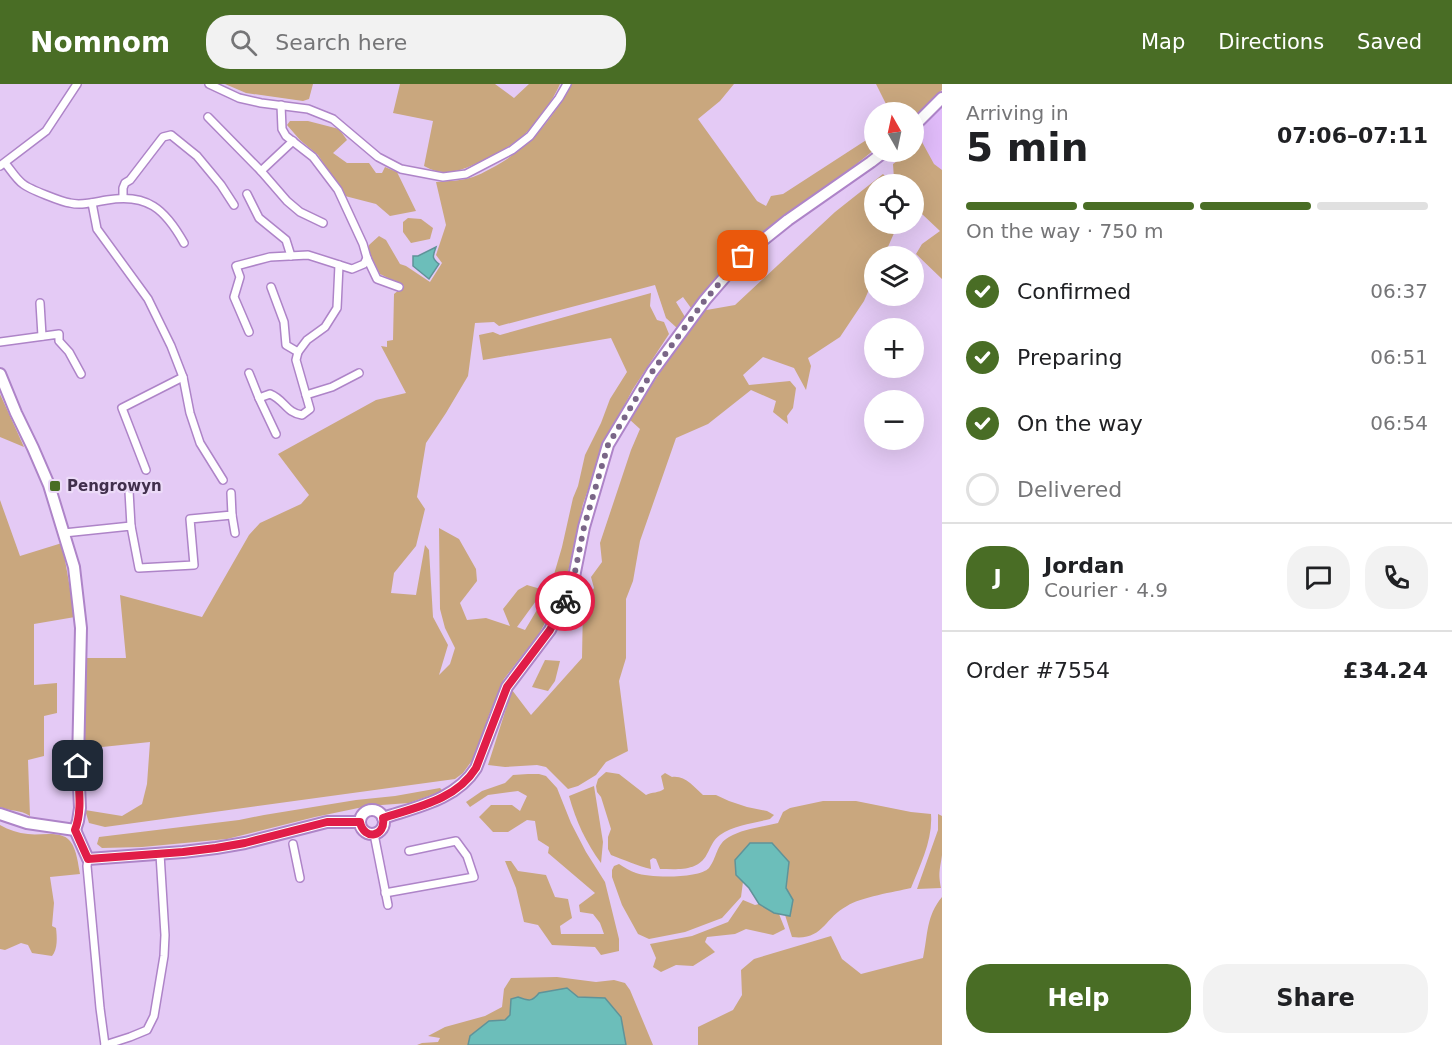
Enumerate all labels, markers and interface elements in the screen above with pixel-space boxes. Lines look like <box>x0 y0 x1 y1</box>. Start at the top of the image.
search box <box>206 15 626 69</box>
text: Nomnom <box>30 26 170 59</box>
icon: search <box>227 26 260 59</box>
text: Search here <box>275 30 407 55</box>
text: Map <box>1141 30 1185 54</box>
text: Directions <box>1218 30 1324 54</box>
text: Saved <box>1357 30 1422 54</box>
text: Arriving in <box>966 101 1069 125</box>
north arrow <box>864 102 924 162</box>
map controls <box>864 102 924 450</box>
text: 07:06–07:11 <box>1277 123 1428 148</box>
text: 5 min <box>966 125 1088 170</box>
button: locate <box>864 174 924 234</box>
text: On the way · 750 m <box>966 219 1164 243</box>
pin <box>717 230 768 281</box>
icon: bag <box>726 239 759 272</box>
button: layers <box>864 246 924 306</box>
icon: check <box>966 275 999 308</box>
text: Confirmed <box>1017 279 1131 304</box>
text: 06:37 <box>1370 279 1428 303</box>
button: + <box>864 318 924 378</box>
icon: check <box>966 341 999 374</box>
text: Preparing <box>1017 345 1123 370</box>
text: 06:51 <box>1370 345 1428 369</box>
button: − <box>864 390 924 450</box>
icon: check <box>966 407 999 440</box>
text: On the way <box>1017 411 1143 436</box>
text: 06:54 <box>1370 411 1428 435</box>
place label: Pengrowyn <box>67 477 162 495</box>
text: Delivered <box>1017 477 1122 502</box>
marker: Pengrowyn <box>48 479 62 493</box>
button: chat <box>1287 546 1350 609</box>
button: phone <box>1365 546 1428 609</box>
text: Jordan <box>1044 553 1124 578</box>
text: J <box>993 565 1002 590</box>
courier <box>535 571 595 631</box>
text: Courier · 4.9 <box>1044 578 1168 602</box>
icon: bike <box>549 585 582 618</box>
text: Order #7554 <box>966 658 1110 683</box>
text: £34.24 <box>1343 658 1428 683</box>
pin <box>52 740 103 791</box>
icon: home <box>61 749 94 782</box>
button: Help <box>966 964 1191 1033</box>
button: Share <box>1203 964 1428 1033</box>

